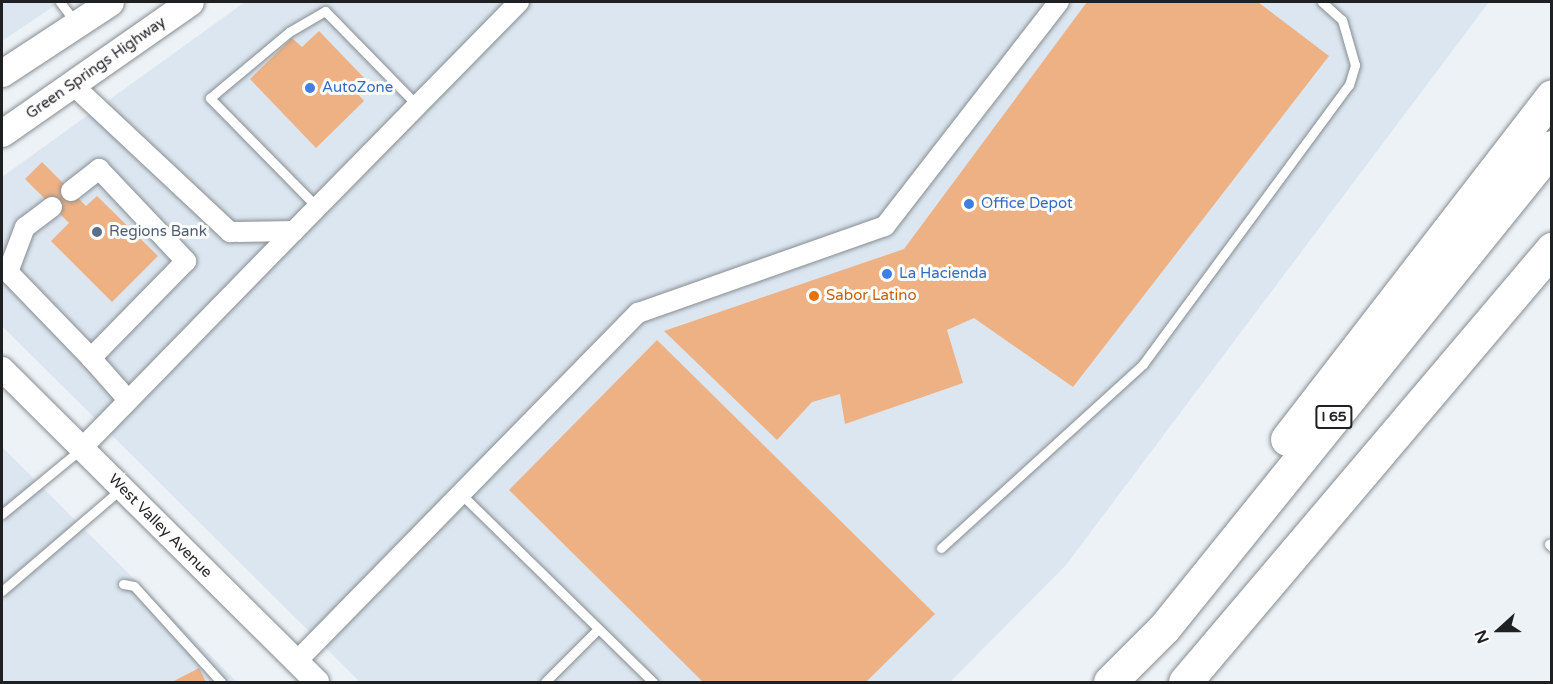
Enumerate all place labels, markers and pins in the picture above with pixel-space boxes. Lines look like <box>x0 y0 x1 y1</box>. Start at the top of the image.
place label: AutoZone <box>322 79 393 97</box>
marker: AutoZone <box>303 81 317 95</box>
place label: Office Depot <box>981 195 1073 213</box>
marker: Office Depot <box>962 197 976 211</box>
place label: Regions Bank <box>109 223 207 241</box>
marker: Regions Bank <box>90 225 104 239</box>
place label: La Hacienda <box>899 265 987 283</box>
marker: La Hacienda <box>880 267 894 281</box>
place label: Sabor Latino <box>826 287 917 305</box>
marker: Sabor Latino <box>807 289 821 303</box>

